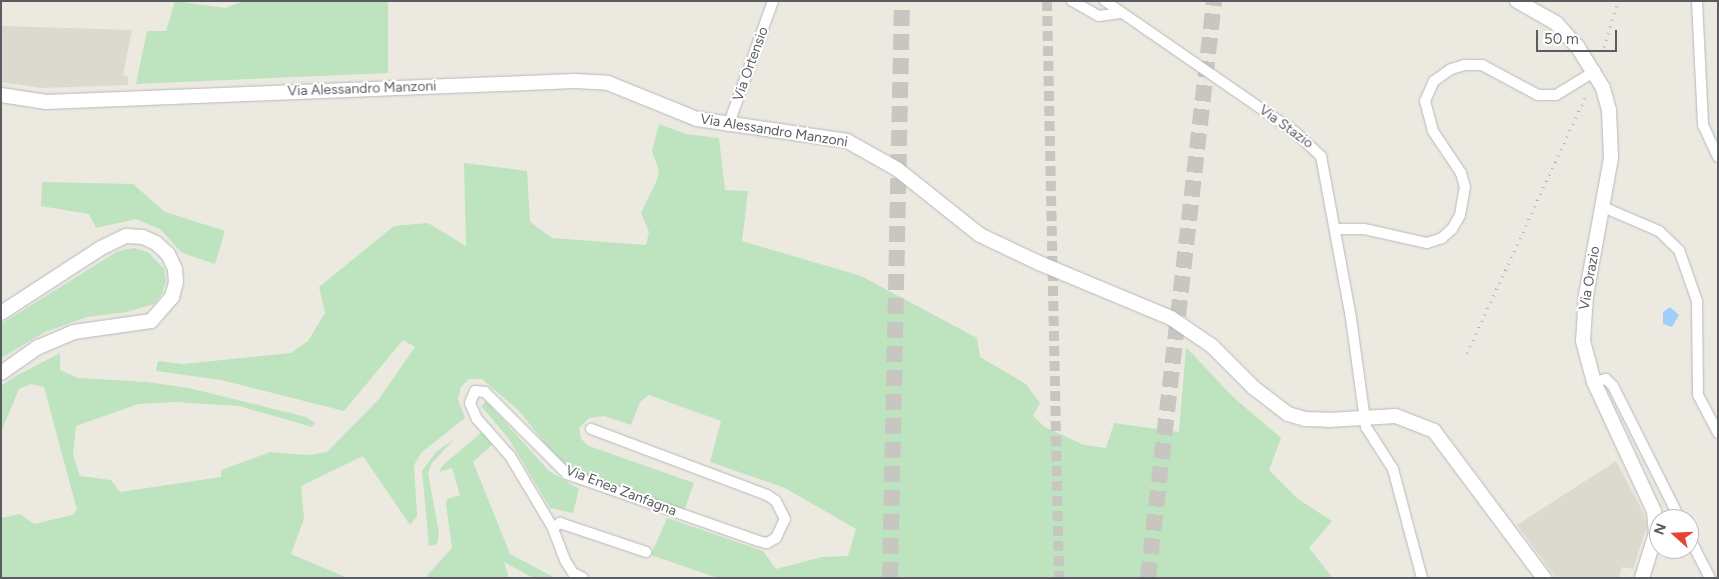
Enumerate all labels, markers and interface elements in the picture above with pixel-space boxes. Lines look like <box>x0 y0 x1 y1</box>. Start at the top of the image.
scale bar <box>1539 20 1620 52</box>
street label: Via Ortensio <box>730 25 772 103</box>
text: 50 m <box>1544 30 1579 48</box>
street label: Via Alessandro Manzoni <box>287 78 437 100</box>
street label: Via Stazio <box>1256 102 1316 152</box>
street label: Via Alessandro Manzoni <box>699 111 849 151</box>
street label: Via Orazio <box>1576 245 1604 311</box>
street label: Via Enea Zanfagna <box>563 462 679 520</box>
north arrow <box>1649 509 1699 559</box>
text: N <box>1651 521 1670 537</box>

